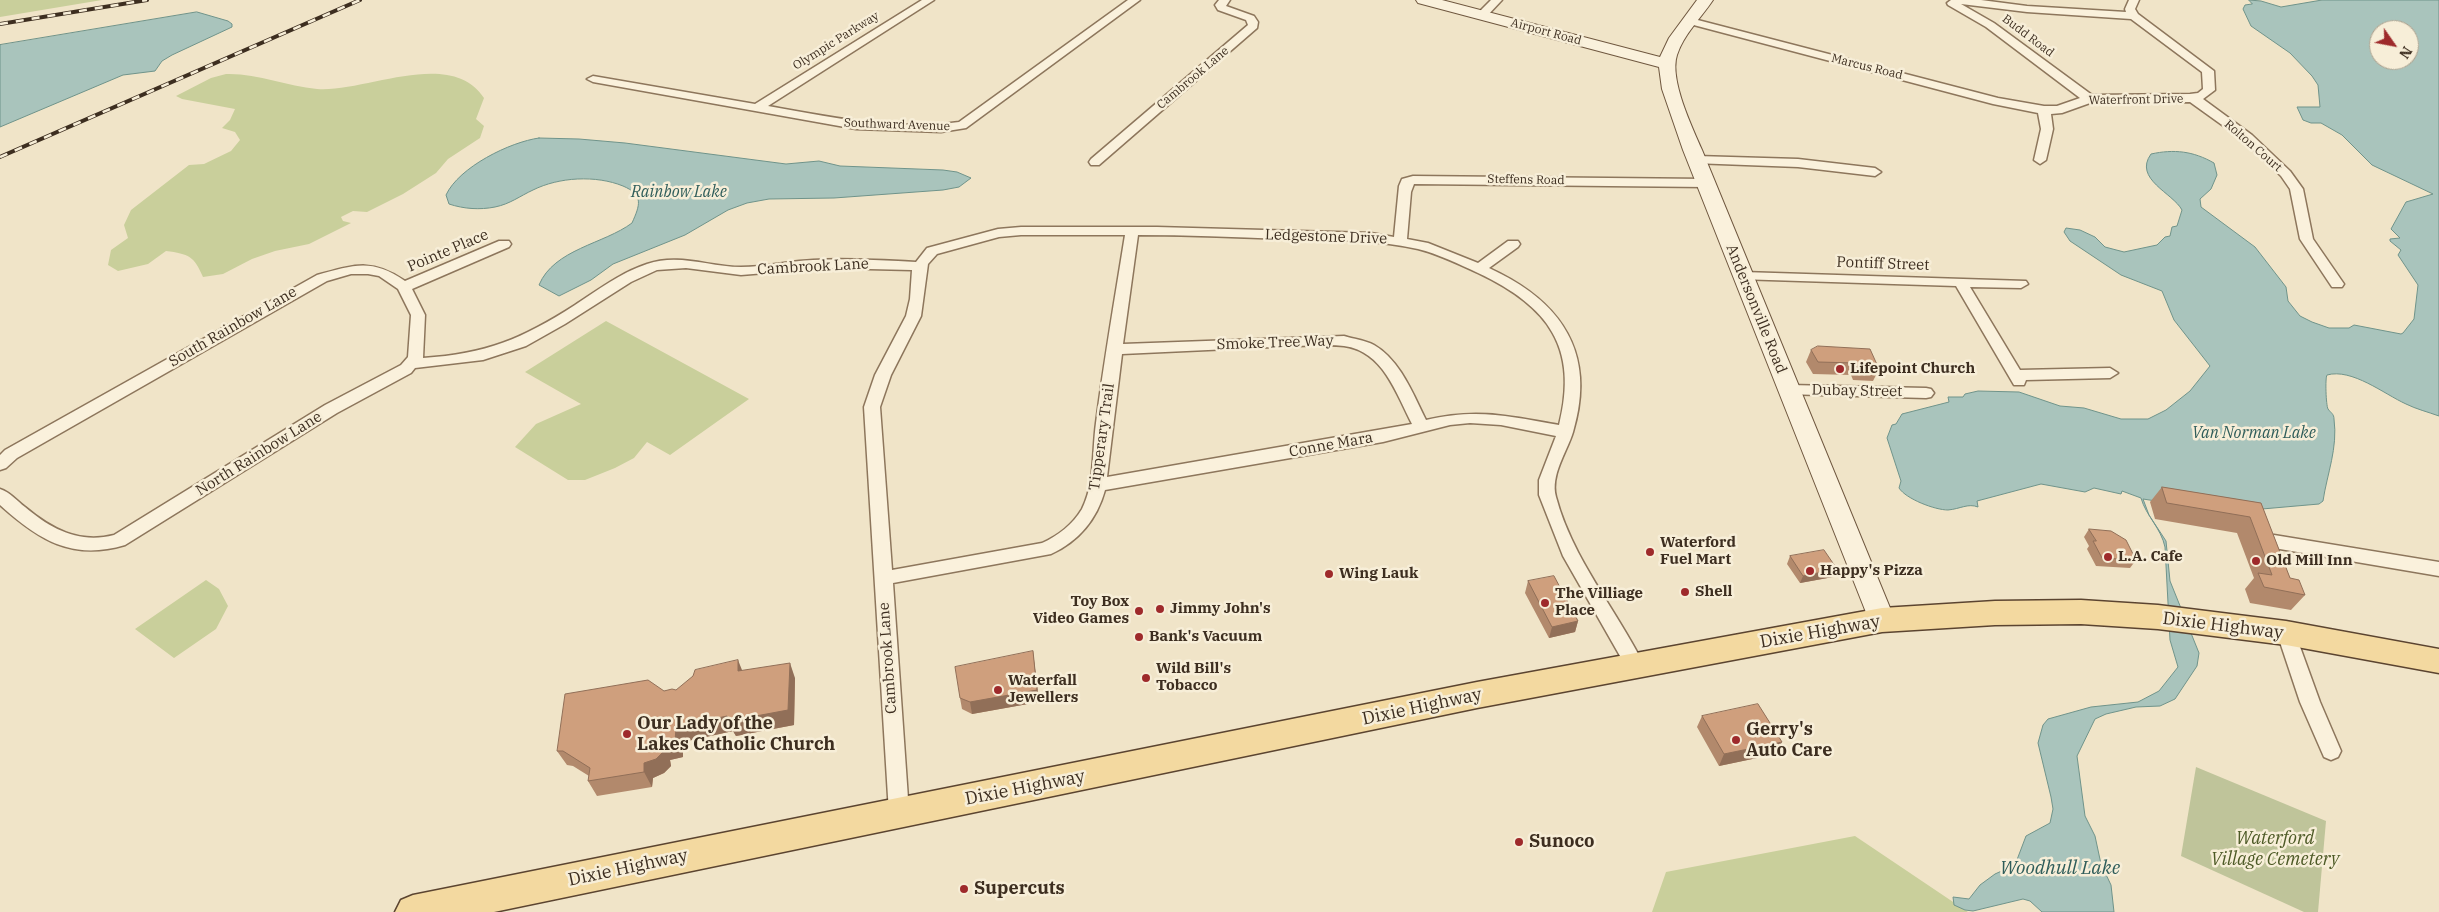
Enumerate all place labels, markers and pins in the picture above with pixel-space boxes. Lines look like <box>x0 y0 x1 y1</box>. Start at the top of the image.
place label: Lifepoint Church <box>1850 360 1975 378</box>
marker: Lifepoint Church <box>1834 363 1846 375</box>
place label: Waterford Fuel Mart <box>1660 534 1736 569</box>
marker: Waterford Fuel Mart <box>1644 546 1656 558</box>
place label: L.A. Cafe <box>2118 548 2183 566</box>
marker: L.A. Cafe <box>2102 551 2114 563</box>
place label: Old Mill Inn <box>2266 552 2353 570</box>
marker: Old Mill Inn <box>2250 555 2262 567</box>
place label: Happy's Pizza <box>1820 562 1923 580</box>
place label: Wing Lauk <box>1339 565 1418 583</box>
marker: Happy's Pizza <box>1804 565 1816 577</box>
marker: Wing Lauk <box>1323 568 1335 580</box>
place label: Shell <box>1695 583 1732 601</box>
place label: The Villiage Place <box>1555 585 1643 620</box>
marker: Shell <box>1679 586 1691 598</box>
place label: Toy Box Video Games <box>1033 593 1129 628</box>
marker: The Villiage Place <box>1539 597 1551 609</box>
place label: Jimmy John's <box>1170 600 1271 618</box>
marker: Jimmy John's <box>1154 603 1166 615</box>
marker: Toy Box Video Games <box>1133 605 1145 617</box>
place label: Bank's Vacuum <box>1149 628 1262 646</box>
marker: Bank's Vacuum <box>1133 631 1145 643</box>
place label: Wild Bill's Tobacco <box>1156 660 1231 695</box>
place label: Waterfall Jewellers <box>1008 672 1078 707</box>
marker: Wild Bill's Tobacco <box>1140 672 1152 684</box>
marker: Waterfall Jewellers <box>992 684 1004 696</box>
place label: Our Lady of the Lakes Catholic Church <box>637 713 835 756</box>
place label: Gerry's Auto Care <box>1746 719 1832 762</box>
marker: Our Lady of the Lakes Catholic Church <box>621 728 633 740</box>
marker: Gerry's Auto Care <box>1730 734 1742 746</box>
place label: Sunoco <box>1529 831 1595 853</box>
marker: Sunoco <box>1513 836 1525 848</box>
place label: Supercuts <box>974 878 1065 900</box>
marker: Supercuts <box>958 883 970 895</box>

